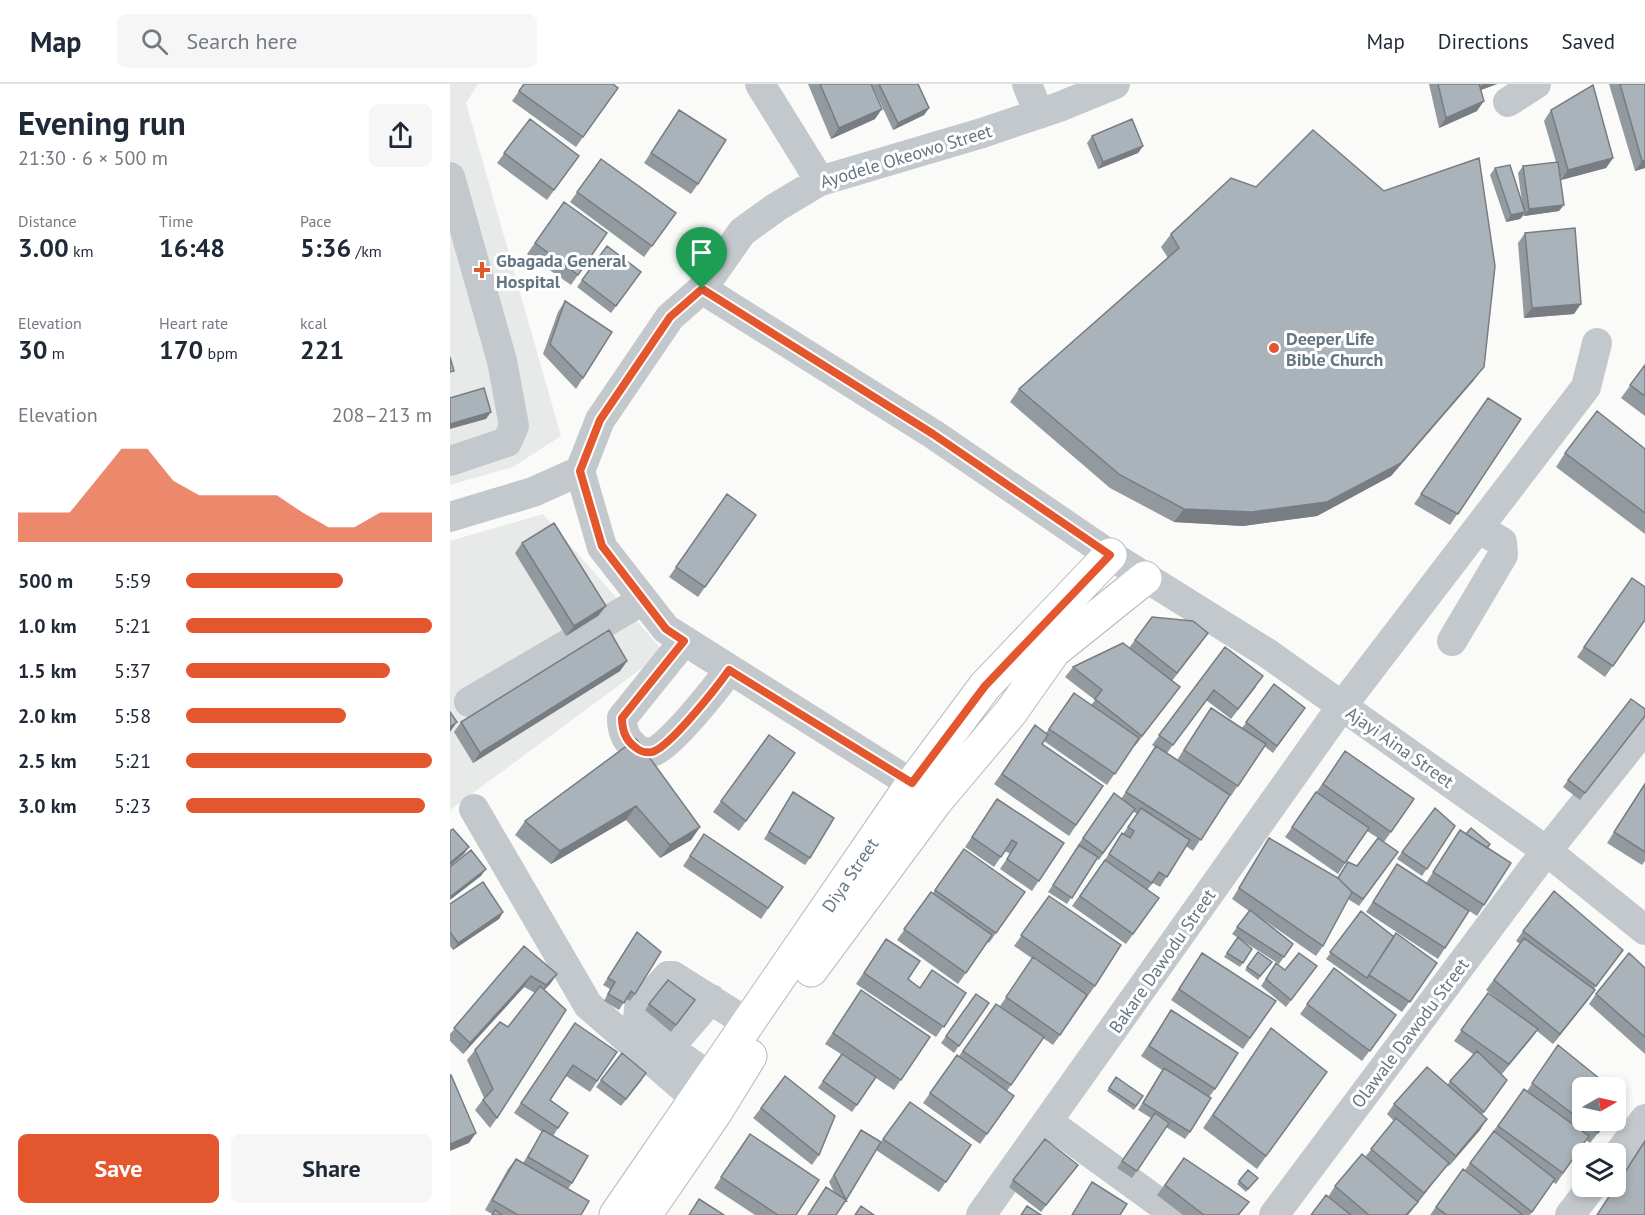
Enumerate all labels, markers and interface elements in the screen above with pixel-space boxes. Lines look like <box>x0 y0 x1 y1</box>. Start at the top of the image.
search box <box>117 14 537 68</box>
text: Map <box>30 23 81 60</box>
icon: search <box>138 25 171 58</box>
text: Search here <box>186 27 297 55</box>
text: Map <box>1366 28 1405 55</box>
text: Directions <box>1438 28 1529 55</box>
text: Saved <box>1562 28 1615 55</box>
text: Evening run <box>18 101 186 144</box>
button: share <box>369 104 432 167</box>
street label: Ayodele Okeowo Street <box>817 119 995 193</box>
text: 21:30 · 6 × 500 m <box>18 145 168 171</box>
text: Distance <box>18 211 77 231</box>
text: Time <box>159 211 193 231</box>
text: Pace <box>300 211 331 231</box>
pin <box>676 227 727 289</box>
text: 3.00 <box>18 231 69 264</box>
text: 16:48 <box>159 231 225 264</box>
text: 5:36 <box>300 231 351 264</box>
icon: arrive <box>685 236 718 269</box>
text: km <box>69 241 94 261</box>
text: /km <box>351 241 382 261</box>
place label: Gbagada General Hospital <box>496 249 627 293</box>
marker: Gbagada General Hospital <box>473 261 491 279</box>
text: Elevation <box>18 313 82 333</box>
text: Heart rate <box>159 313 228 333</box>
text: kcal <box>300 313 327 333</box>
place label: Deeper Life Bible Church <box>1286 327 1383 371</box>
text: 30 <box>18 333 47 366</box>
text: 170 <box>159 333 203 366</box>
text: 221 <box>300 333 344 366</box>
marker: Deeper Life Bible Church <box>1267 341 1281 355</box>
text: m <box>47 343 65 363</box>
text: bpm <box>203 343 238 363</box>
text: Elevation <box>18 402 98 428</box>
text: 208–213 m <box>332 402 432 428</box>
text: 500 m <box>18 568 73 594</box>
text: 5:59 <box>114 568 151 594</box>
text: 1.0 km <box>18 613 77 639</box>
text: 5:21 <box>114 613 151 639</box>
text: 1.5 km <box>18 658 77 684</box>
text: 5:37 <box>114 658 151 684</box>
street label: Ajayi Aina Street <box>1342 701 1458 793</box>
text: 2.0 km <box>18 703 77 729</box>
text: 5:58 <box>114 703 151 729</box>
text: 2.5 km <box>18 748 77 774</box>
text: 5:21 <box>114 748 151 774</box>
text: 3.0 km <box>18 793 77 819</box>
text: 5:23 <box>114 793 151 819</box>
street label: Diya Street <box>817 833 883 917</box>
street label: Bakare Dawodu Street <box>1104 885 1220 1037</box>
street label: Olawale Dawodu Street <box>1346 954 1474 1112</box>
north arrow <box>1572 1077 1626 1131</box>
map controls <box>1572 1077 1626 1197</box>
button: Save <box>18 1134 219 1203</box>
button: Share <box>231 1134 432 1203</box>
button: layers <box>1572 1143 1626 1197</box>

